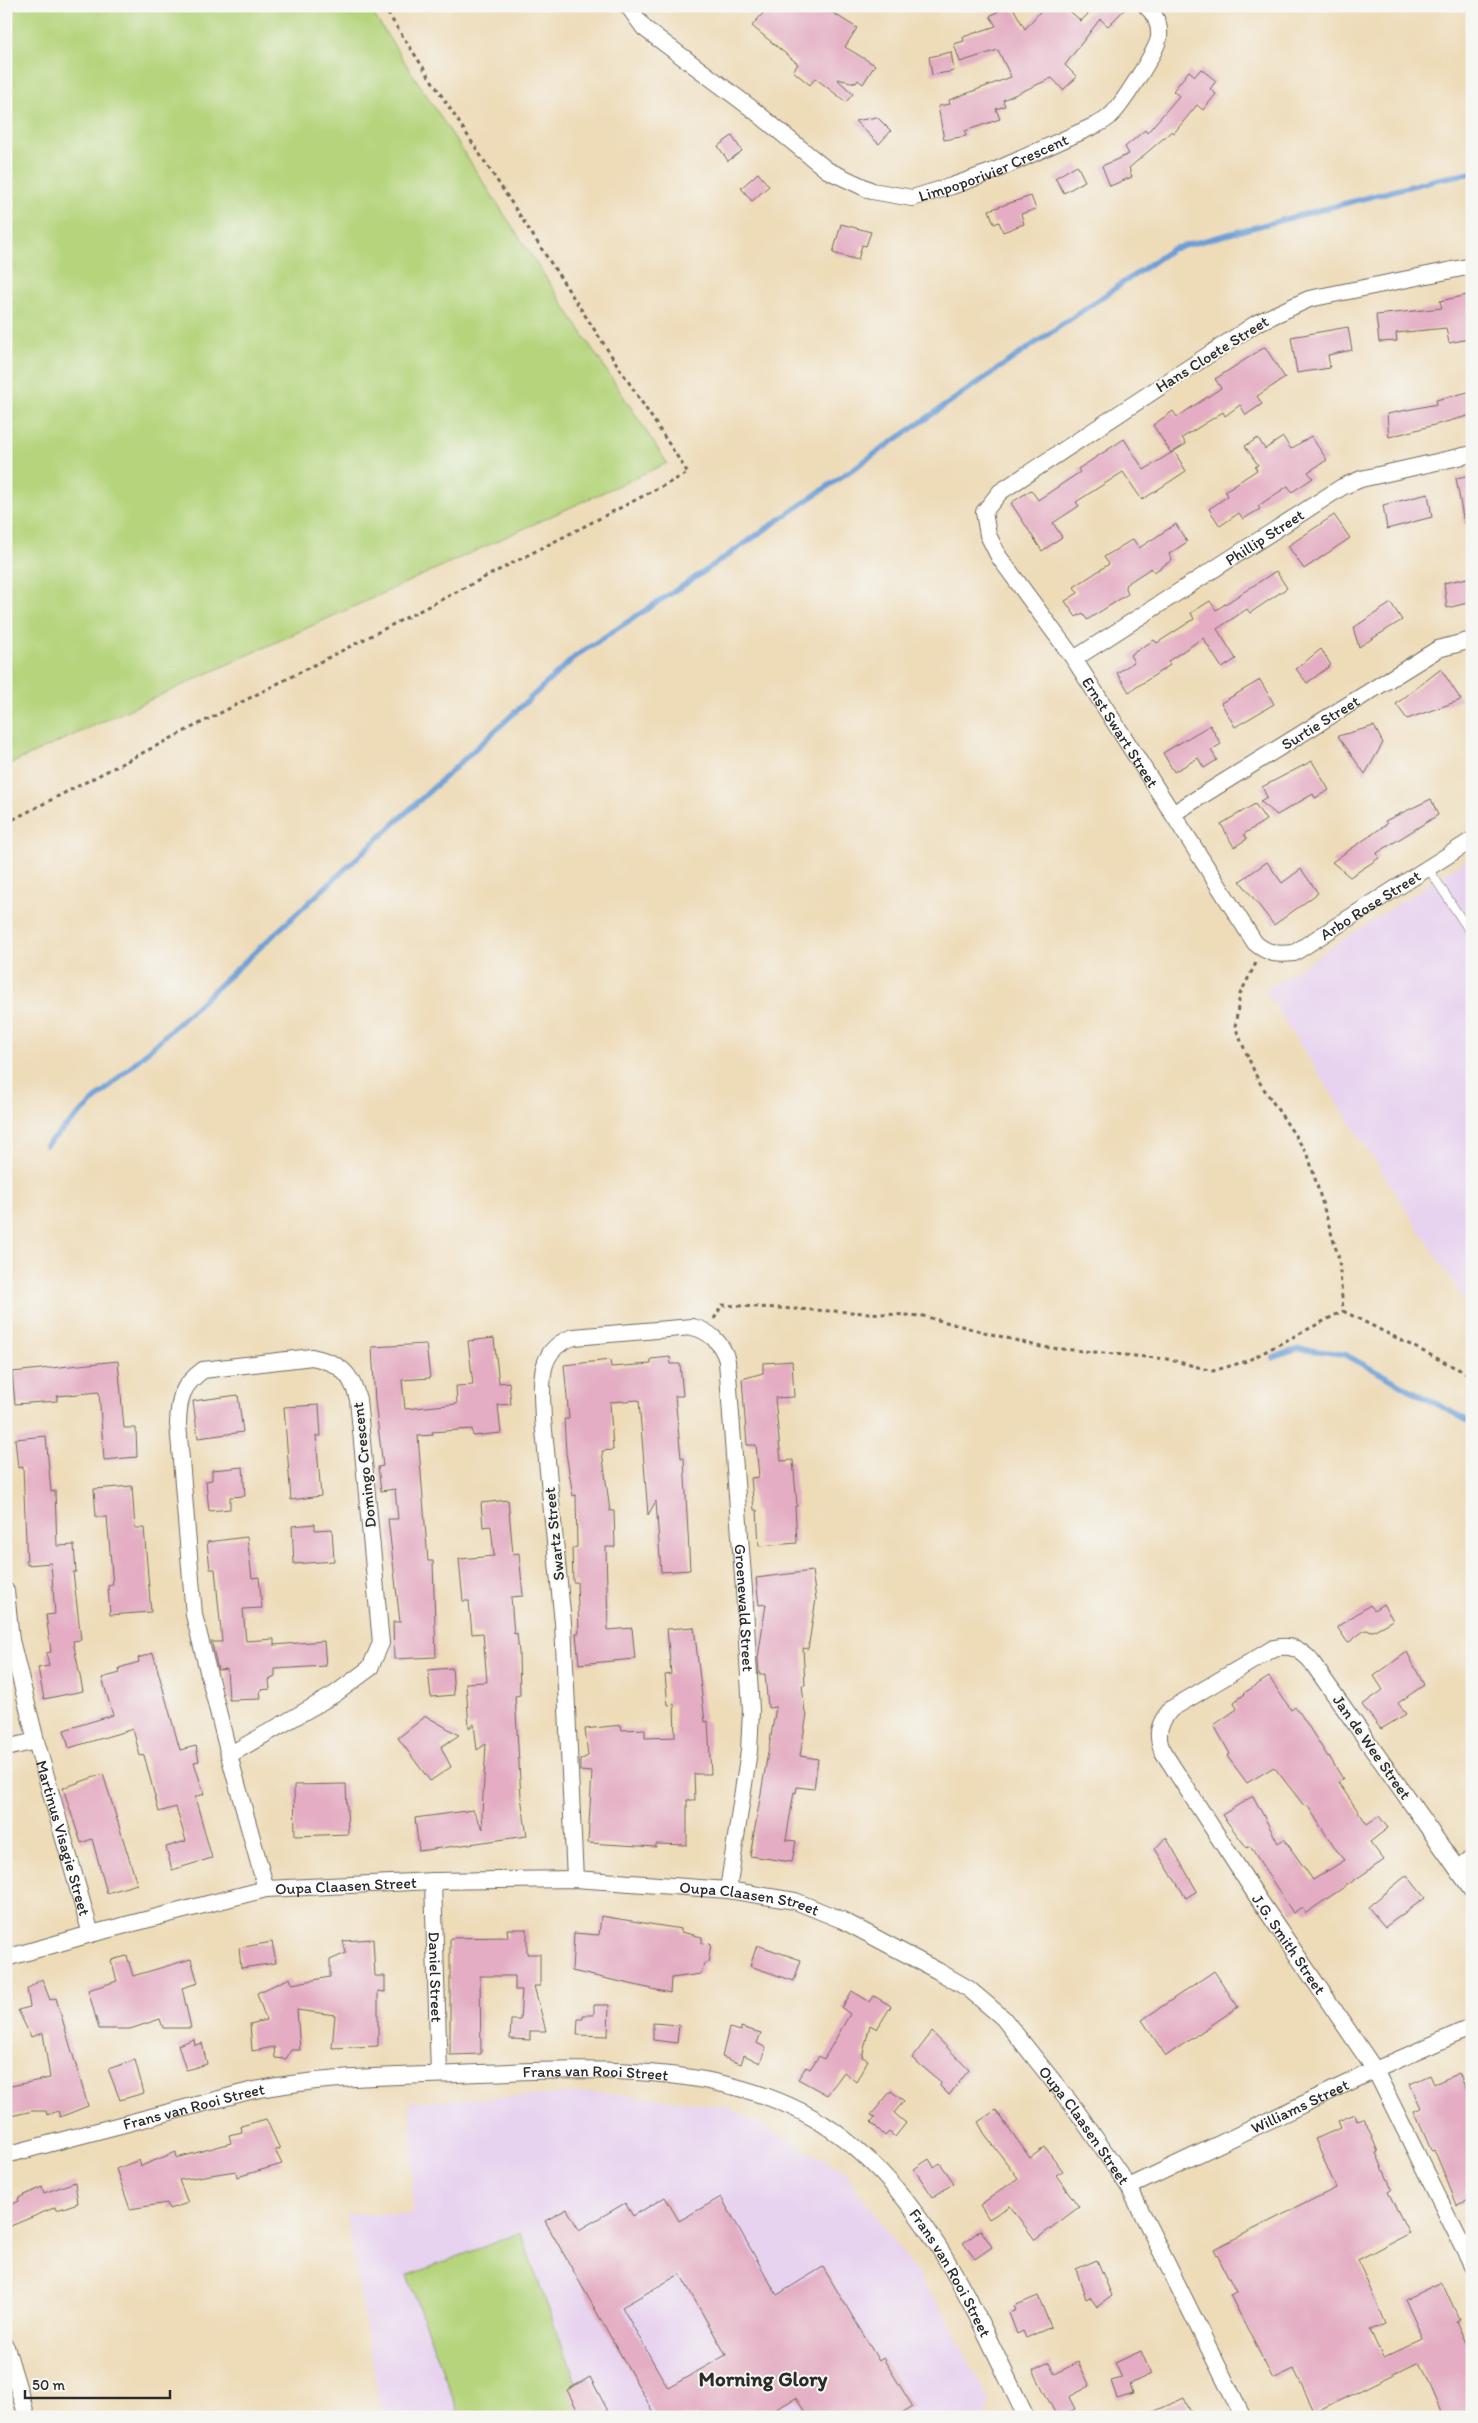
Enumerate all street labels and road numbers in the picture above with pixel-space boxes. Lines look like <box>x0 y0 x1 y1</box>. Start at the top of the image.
street label: Limpoporivier Crescent <box>916 129 1071 205</box>
street label: Hans Cloete Street <box>1152 312 1272 396</box>
street label: Phillip Street <box>1221 505 1307 569</box>
street label: Ernst Swart Street <box>1078 673 1163 791</box>
street label: Surtie Street <box>1278 691 1363 754</box>
street label: Arbo Rose Street <box>1316 866 1424 944</box>
street label: Domingo Crescent <box>348 1401 380 1529</box>
street label: Swartz Street <box>540 1486 568 1582</box>
street label: Groenewald Street <box>731 1543 758 1672</box>
street label: Jan de Wee Street <box>1329 1691 1415 1803</box>
street label: Martinus Visagie Street <box>32 1758 95 1918</box>
street label: Oupa Claasen Street <box>274 1872 417 1898</box>
street label: Oupa Claasen Street <box>679 1877 822 1919</box>
street label: J.G. Smith Street <box>1248 1890 1330 1998</box>
street label: Daniel Street <box>425 1931 447 2023</box>
street label: Frans van Rooi Street <box>522 2061 669 2084</box>
street label: Oupa Claasen Street <box>1035 2062 1134 2188</box>
street label: Williams Street <box>1248 2074 1352 2137</box>
street label: Frans van Rooi Street <box>121 2079 266 2133</box>
street label: Frans van Rooi Street <box>906 2205 996 2340</box>

